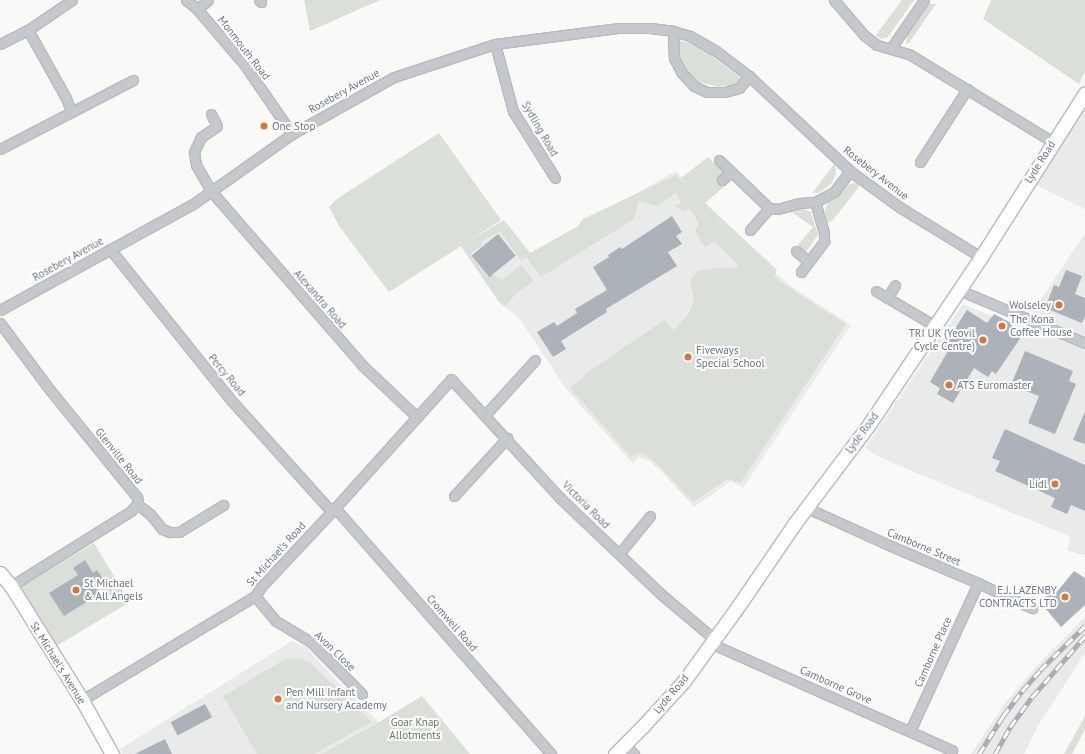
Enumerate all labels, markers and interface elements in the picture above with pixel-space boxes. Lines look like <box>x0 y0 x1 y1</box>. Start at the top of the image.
street label: Monmouth Road <box>215 13 273 83</box>
street label: Rosebery Avenue <box>306 66 382 116</box>
street label: Sydling Road <box>519 99 561 159</box>
place label: One Stop <box>272 119 315 133</box>
marker: One Stop <box>259 121 269 131</box>
street label: Lyde Road <box>1022 138 1058 186</box>
street label: Rosebery Avenue <box>840 143 912 203</box>
street label: Rosebery Avenue <box>30 234 106 284</box>
street label: Alexandra Road <box>291 267 349 331</box>
place label: Wolseley <box>1009 298 1051 312</box>
marker: Wolseley <box>1054 300 1064 310</box>
place label: The Kona Coffee House <box>1010 313 1072 339</box>
marker: The Kona Coffee House <box>997 321 1007 331</box>
place label: TRI UK (Yeovil Cycle Centre) <box>908 327 975 353</box>
marker: TRI UK (Yeovil Cycle Centre) <box>978 335 988 345</box>
place label: Fiveways Special School <box>696 344 765 370</box>
street label: Percy Road <box>205 351 249 399</box>
marker: Fiveways Special School <box>683 352 693 362</box>
place label: ATS Euromaster <box>957 378 1031 392</box>
marker: ATS Euromaster <box>944 380 954 390</box>
street label: Lyde Road <box>843 410 881 456</box>
street label: Glenville Road <box>92 425 146 487</box>
place label: Lidl <box>1029 477 1047 491</box>
street label: Victoria Road <box>559 478 613 532</box>
marker: Lidl <box>1050 479 1060 489</box>
street label: St Michael's Road <box>244 519 308 589</box>
street label: Camborne Street <box>885 526 963 568</box>
place label: St Michael & All Angels <box>84 577 143 603</box>
place label: E.J. LAZENBY CONTRACTS LTD <box>979 584 1057 610</box>
marker: St Michael & All Angels <box>71 585 81 595</box>
street label: Cromwell Road <box>424 592 480 654</box>
marker: E.J. LAZENBY CONTRACTS LTD <box>1060 592 1070 602</box>
street label: Camborne Place <box>912 615 954 689</box>
street label: St. Michael's Avenue <box>27 619 89 707</box>
street label: Avon Close <box>312 628 358 674</box>
street label: Camborne Grove <box>798 663 874 707</box>
street label: Lyde Road <box>651 672 691 716</box>
place label: Pen Mill Infant and Nursery Academy <box>286 686 388 712</box>
marker: Pen Mill Infant and Nursery Academy <box>273 694 283 704</box>
park label: Goar Knap Allotments <box>389 716 441 742</box>

